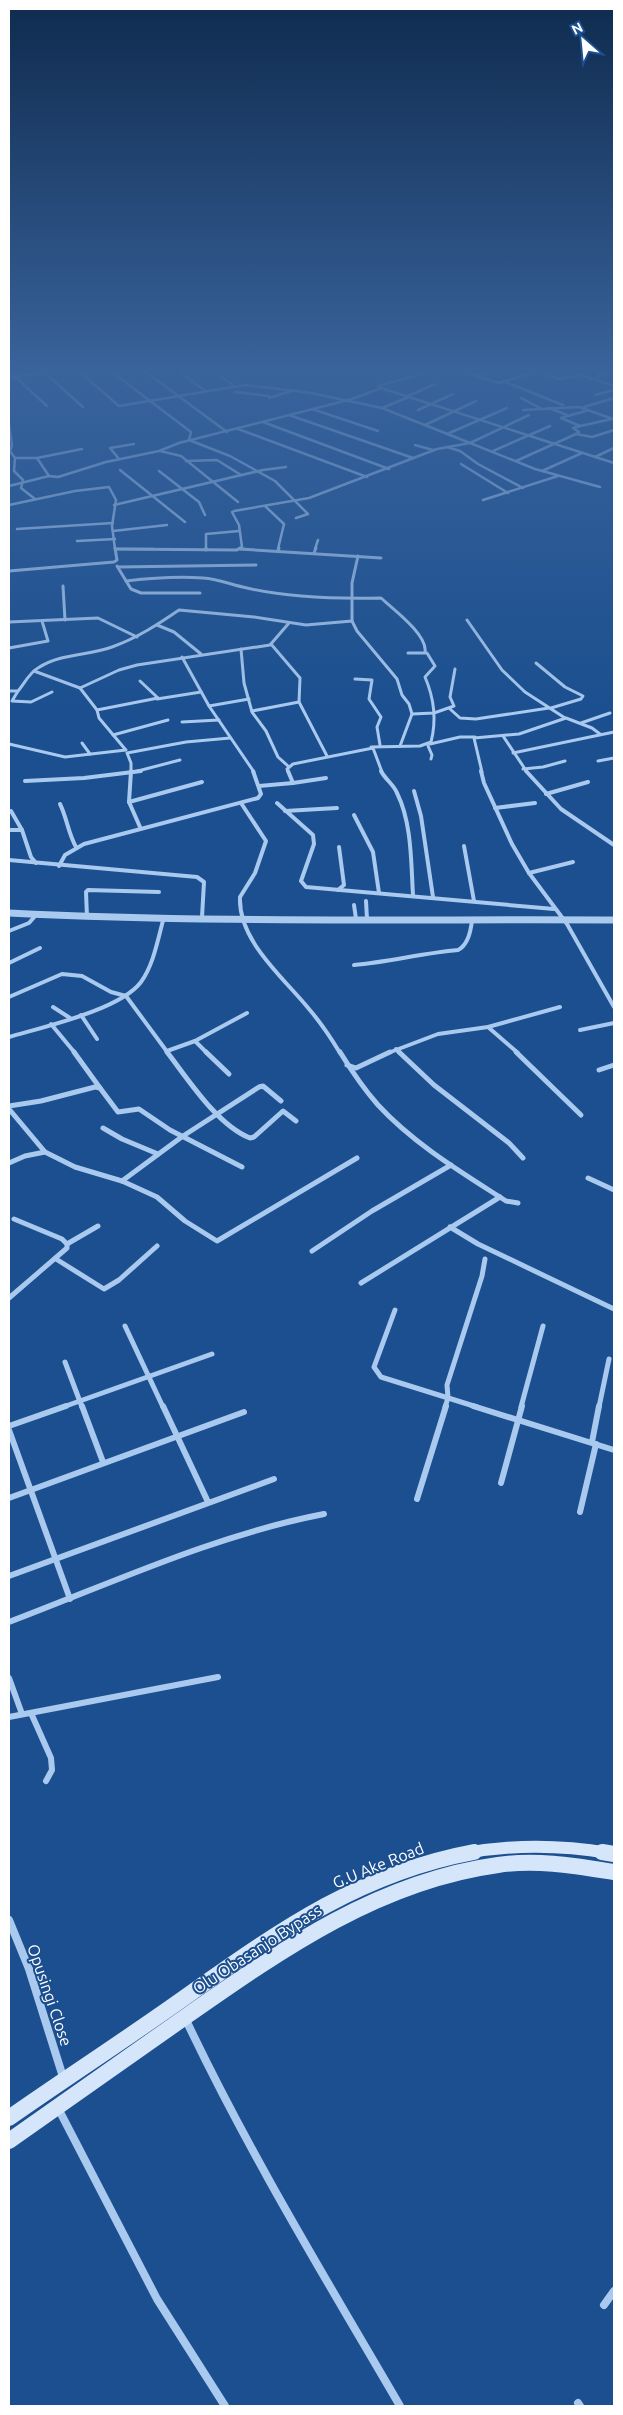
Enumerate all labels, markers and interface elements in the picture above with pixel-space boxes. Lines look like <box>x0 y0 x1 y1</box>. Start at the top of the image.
north arrow <box>558 15 608 65</box>
text: N <box>569 19 585 38</box>
street label: G.U Ake Road <box>330 1839 426 1891</box>
street label: Olu Obasanjo Bypass <box>189 1901 325 1997</box>
street label: Opusingi Close <box>24 1942 76 2048</box>

